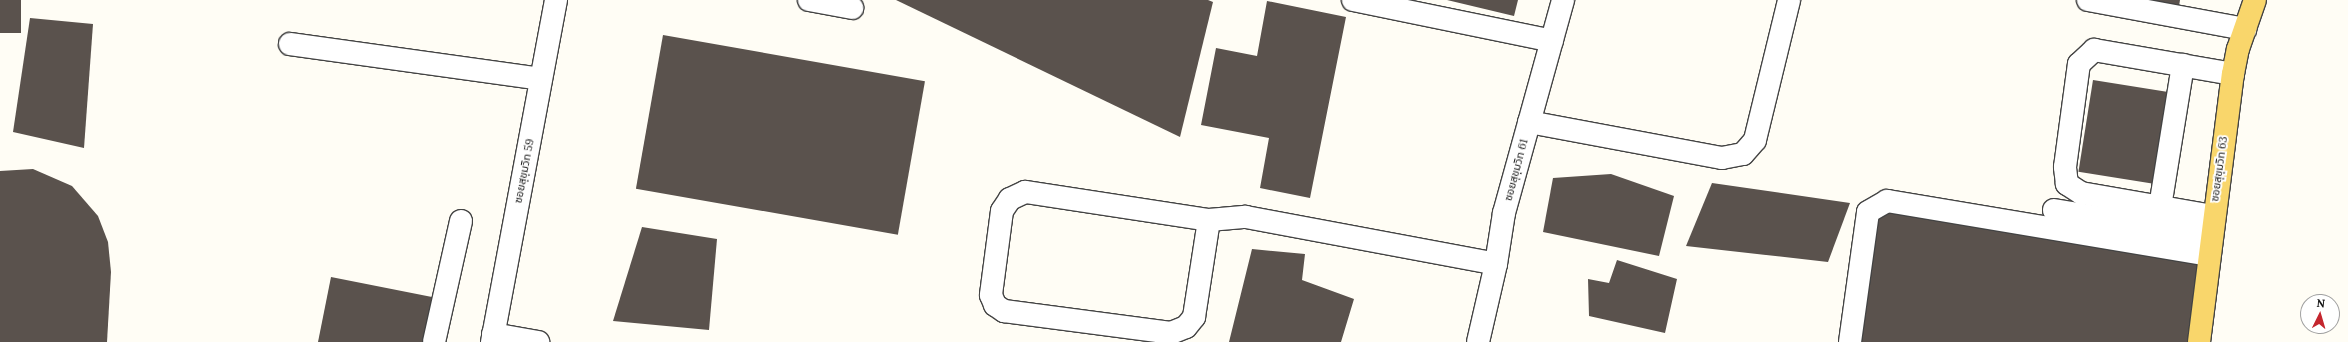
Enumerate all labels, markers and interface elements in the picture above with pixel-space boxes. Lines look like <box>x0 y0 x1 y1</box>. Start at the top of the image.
street label: ซอยสุขุมวิท 63 <box>2208 136 2230 202</box>
street label: ซอยสุขุมวิท 59 <box>511 138 537 204</box>
street label: ซอยสุขุมวิท 61 <box>1501 138 1531 202</box>
north arrow <box>2300 294 2340 334</box>
text: N <box>2316 296 2326 310</box>

